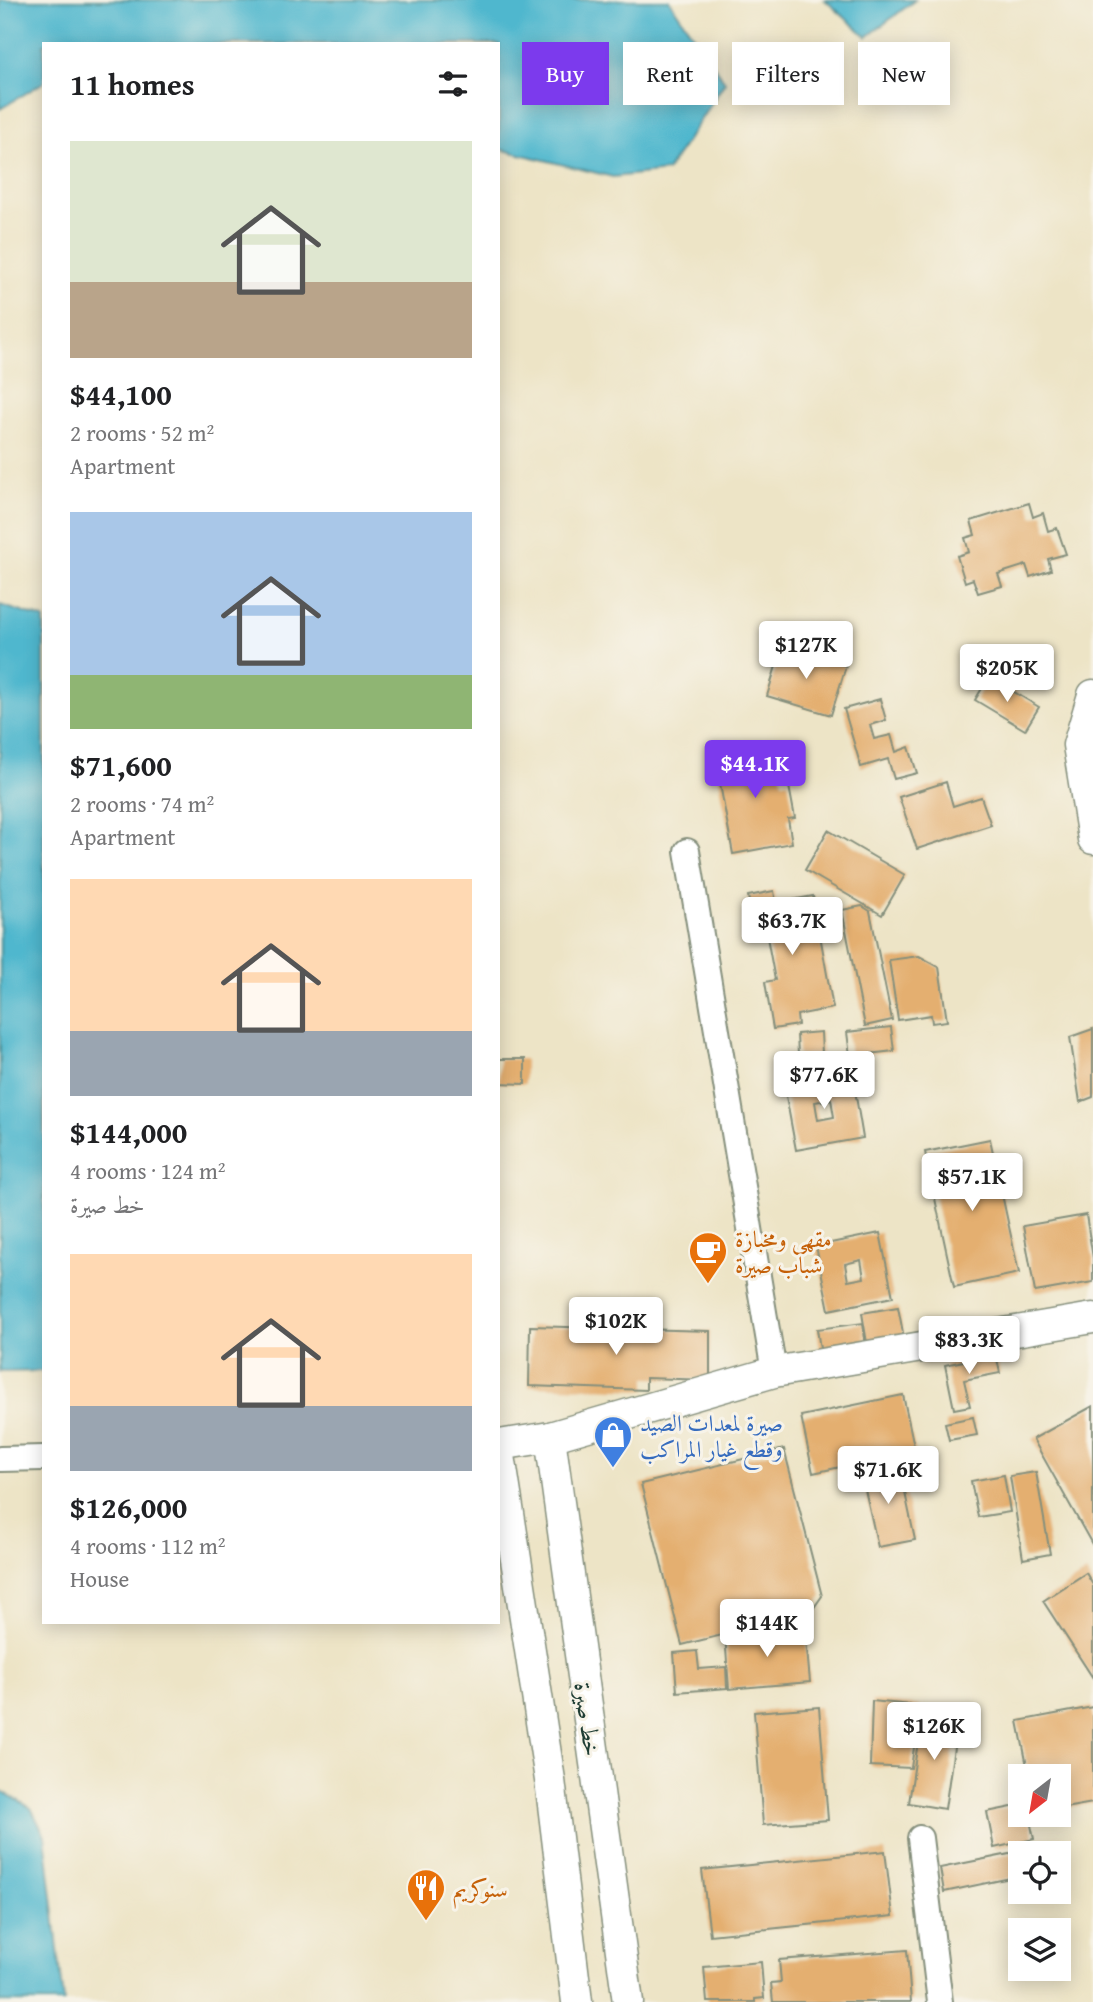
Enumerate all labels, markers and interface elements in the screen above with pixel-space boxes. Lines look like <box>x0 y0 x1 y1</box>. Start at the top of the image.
chip: Buy <box>522 42 609 105</box>
chip: Rent <box>623 42 718 105</box>
chip: Filters <box>732 42 844 105</box>
chip: New <box>858 42 950 105</box>
text: 11 homes <box>70 62 195 106</box>
icon: filters <box>434 65 472 103</box>
icon: home <box>208 187 334 313</box>
text: $44,100 <box>70 372 172 416</box>
text: 2 rooms · 52 m² <box>70 416 214 449</box>
text: Apartment <box>70 449 175 482</box>
icon: home <box>208 558 334 684</box>
pin: $127K <box>757 622 855 681</box>
text: $127K <box>775 627 837 660</box>
pin: $205K <box>958 644 1056 704</box>
text: $205K <box>976 650 1038 683</box>
pin: $44.1K <box>698 740 812 800</box>
text: $71,600 <box>70 743 172 787</box>
text: $44.1K <box>721 746 789 779</box>
text: 2 rooms · 74 m² <box>70 787 214 820</box>
text: Apartment <box>70 820 175 853</box>
pin: $63.7K <box>735 898 849 957</box>
text: $63.7K <box>758 903 826 936</box>
icon: home <box>208 925 334 1051</box>
pin: $77.6K <box>767 1052 881 1111</box>
text: $77.6K <box>790 1057 858 1090</box>
text: $144,000 <box>70 1110 187 1154</box>
text: 4 rooms · 124 m² <box>70 1154 225 1187</box>
pin: $57.1K <box>915 1154 1029 1213</box>
text: $57.1K <box>938 1159 1006 1192</box>
text: خط صيرة <box>70 1188 145 1221</box>
place label: مقهى ومخبازة شباب صيرة <box>735 1222 832 1281</box>
cafe icon: مقهى ومخبازة شباب صيرة <box>687 1230 729 1285</box>
pin: $102K <box>567 1298 665 1357</box>
icon: home <box>208 1300 334 1426</box>
text: $102K <box>585 1303 647 1336</box>
pin: $83.3K <box>912 1316 1026 1376</box>
text: $83.3K <box>935 1322 1003 1355</box>
place label: صيرة لمعدات الصيد وقطع غيار المراكب <box>640 1406 783 1470</box>
shop icon: صيرة لمعدات الصيد وقطع غيار المراكب <box>592 1414 634 1469</box>
pin: $71.6K <box>831 1446 945 1506</box>
text: $71.6K <box>854 1452 922 1485</box>
text: $126,000 <box>70 1485 187 1529</box>
text: 4 rooms · 112 m² <box>70 1529 225 1562</box>
text: House <box>70 1562 129 1595</box>
pin: $144K <box>718 1600 816 1659</box>
text: $144K <box>736 1605 798 1638</box>
street label: خط صيرة <box>566 1680 610 1758</box>
pin: $126K <box>885 1702 983 1762</box>
text: $126K <box>903 1708 965 1741</box>
north arrow <box>1008 1764 1071 1827</box>
map controls <box>1008 1764 1071 1981</box>
button: locate <box>1008 1841 1071 1904</box>
restaurant icon: سنوكريم <box>405 1867 447 1922</box>
place label: سنوكريم <box>453 1872 508 1909</box>
button: layers <box>1008 1918 1071 1981</box>

